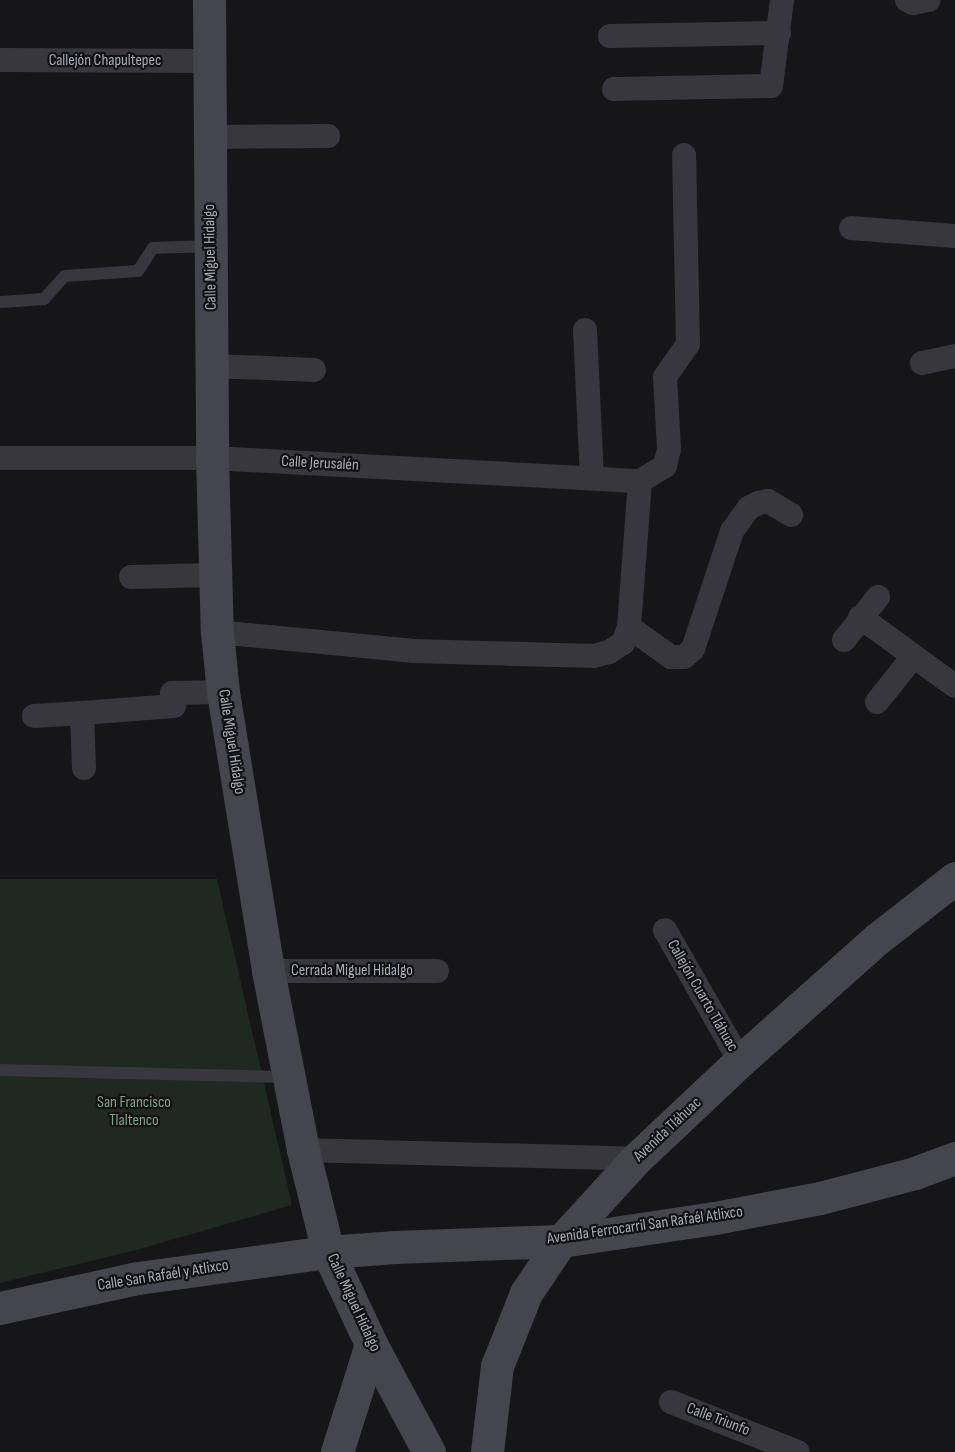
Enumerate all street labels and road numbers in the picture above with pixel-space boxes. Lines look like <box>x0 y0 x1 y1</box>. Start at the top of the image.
street label: Callejón Chapultepec <box>49 51 161 71</box>
street label: Calle Miguel Hidalgo <box>200 204 222 310</box>
street label: Calle Jerusalén <box>281 452 359 476</box>
street label: Calle Miguel Hidalgo <box>213 688 249 796</box>
street label: Callejón Cuarto Tláhuac <box>662 937 742 1055</box>
street label: Cerrada Miguel Hidalgo <box>291 961 413 981</box>
street label: Avenida Tláhuac <box>630 1094 706 1166</box>
street label: Avenida Ferrocarril San Rafaél Atlixco <box>546 1203 744 1249</box>
street label: Calle Miguel Hidalgo <box>322 1251 384 1355</box>
street label: Calle San Rafaél y Atlixco <box>96 1256 230 1296</box>
street label: Calle Triunfo <box>684 1399 752 1441</box>

